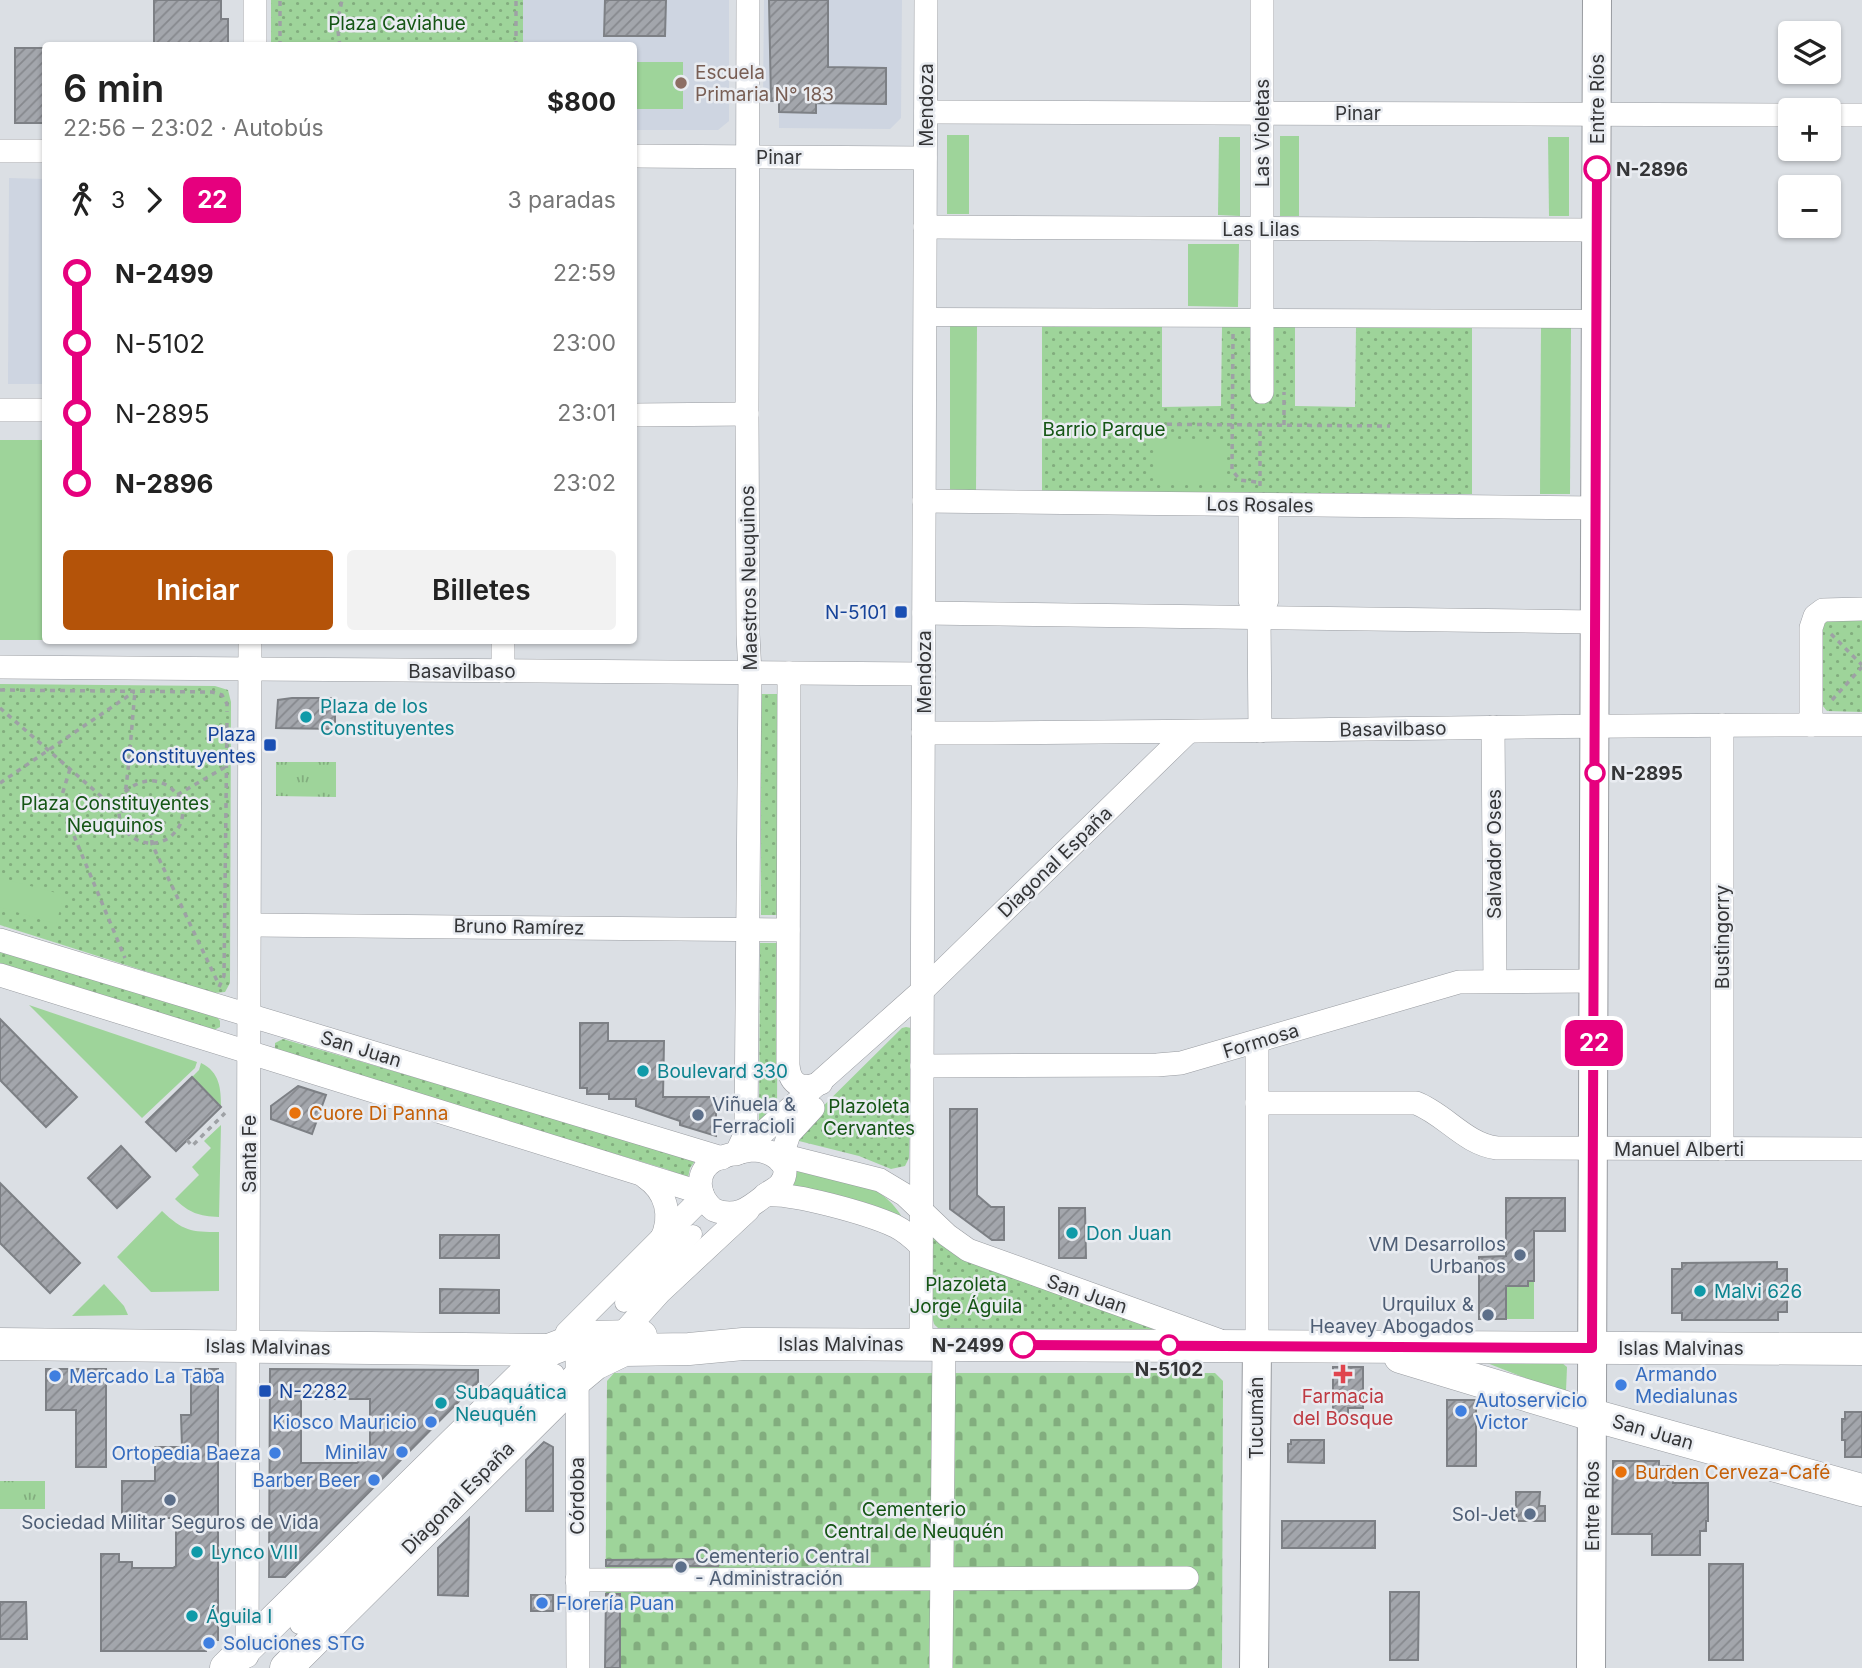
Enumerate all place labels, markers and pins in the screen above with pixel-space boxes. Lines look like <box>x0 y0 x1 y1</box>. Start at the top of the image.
place label: Escuela Primaria N° 183 <box>695 61 834 106</box>
marker: Escuela Primaria N° 183 <box>673 75 689 91</box>
marker: N-2896 <box>1584 156 1610 182</box>
place label: N-2896 <box>1616 158 1688 181</box>
place label: N-5101 <box>825 601 887 624</box>
marker: N-5101 <box>893 604 909 620</box>
place label: Plaza de los Constituyentes <box>320 695 455 740</box>
marker: Plaza de los Constituyentes <box>298 709 314 725</box>
place label: Plaza Constituyentes <box>121 723 256 768</box>
marker: Plaza Constituyentes <box>262 737 278 753</box>
place label: N-2895 <box>1611 762 1683 785</box>
marker: N-2895 <box>1585 763 1605 783</box>
place label: Boulevard 330 <box>657 1060 788 1083</box>
marker: Boulevard 330 <box>635 1063 651 1079</box>
place label: Viñuela & Ferracioli <box>712 1093 796 1138</box>
place label: Cuore Di Panna <box>309 1102 448 1125</box>
marker: Cuore Di Panna <box>287 1105 303 1121</box>
marker: Viñuela & Ferracioli <box>690 1107 706 1123</box>
place label: Don Juan <box>1086 1222 1172 1245</box>
marker: Don Juan <box>1064 1225 1080 1241</box>
place label: VM Desarrollos Urbanos <box>1369 1233 1506 1278</box>
marker: VM Desarrollos Urbanos <box>1512 1247 1528 1263</box>
place label: Malvi 626 <box>1714 1280 1802 1303</box>
marker: Malvi 626 <box>1692 1283 1708 1299</box>
place label: Urquilux & Heavey Abogados <box>1310 1293 1474 1338</box>
marker: Urquilux & Heavey Abogados <box>1480 1307 1496 1323</box>
marker: N-2499 <box>1010 1332 1036 1358</box>
place label: N-2499 <box>932 1334 1004 1357</box>
marker: N-5102 <box>1159 1335 1179 1355</box>
place label: N-5102 <box>1135 1358 1203 1381</box>
place label: Armando Medialunas <box>1635 1363 1738 1408</box>
place label: Mercado La Taba <box>69 1365 225 1388</box>
marker: Farmacia del Bosque <box>1335 1366 1351 1382</box>
marker: Mercado La Taba <box>47 1368 63 1384</box>
marker: Armando Medialunas <box>1613 1377 1629 1393</box>
place label: N-2282 <box>279 1380 348 1403</box>
place label: Subaquática Neuquén <box>455 1381 567 1426</box>
marker: N-2282 <box>257 1383 273 1399</box>
place label: Farmacia del Bosque <box>1293 1385 1393 1430</box>
place label: Autoservicio Victor <box>1475 1389 1587 1434</box>
marker: Subaquática Neuquén <box>433 1395 449 1411</box>
marker: Autoservicio Victor <box>1453 1403 1469 1419</box>
place label: Kiosco Mauricio <box>272 1411 417 1434</box>
marker: Kiosco Mauricio <box>423 1414 439 1430</box>
place label: Minilav <box>325 1441 388 1464</box>
place label: Ortopedia Baeza <box>112 1442 261 1465</box>
marker: Minilav <box>394 1444 410 1460</box>
marker: Ortopedia Baeza <box>267 1445 283 1461</box>
place label: Burden Cerveza-Café <box>1635 1461 1830 1484</box>
marker: Burden Cerveza-Café <box>1613 1464 1629 1480</box>
place label: Barber Beer <box>253 1469 360 1492</box>
marker: Barber Beer <box>366 1472 382 1488</box>
marker: Sociedad Militar Seguros de Vida <box>162 1492 178 1508</box>
place label: Sol-Jet <box>1452 1503 1516 1526</box>
marker: Sol-Jet <box>1522 1506 1538 1522</box>
place label: Sociedad Militar Seguros de Vida <box>21 1511 319 1534</box>
place label: Lynco VIII <box>211 1541 298 1564</box>
marker: Lynco VIII <box>189 1544 205 1560</box>
place label: Cementerio Central - Administración <box>695 1545 870 1590</box>
marker: Cementerio Central - Administración <box>673 1559 689 1575</box>
place label: Florería Puan <box>556 1592 674 1615</box>
marker: Florería Puan <box>534 1595 550 1611</box>
place label: Águila I <box>206 1604 272 1628</box>
marker: Águila I <box>184 1608 200 1624</box>
place label: Soluciones STG <box>223 1632 365 1655</box>
marker: Soluciones STG <box>201 1635 217 1651</box>

